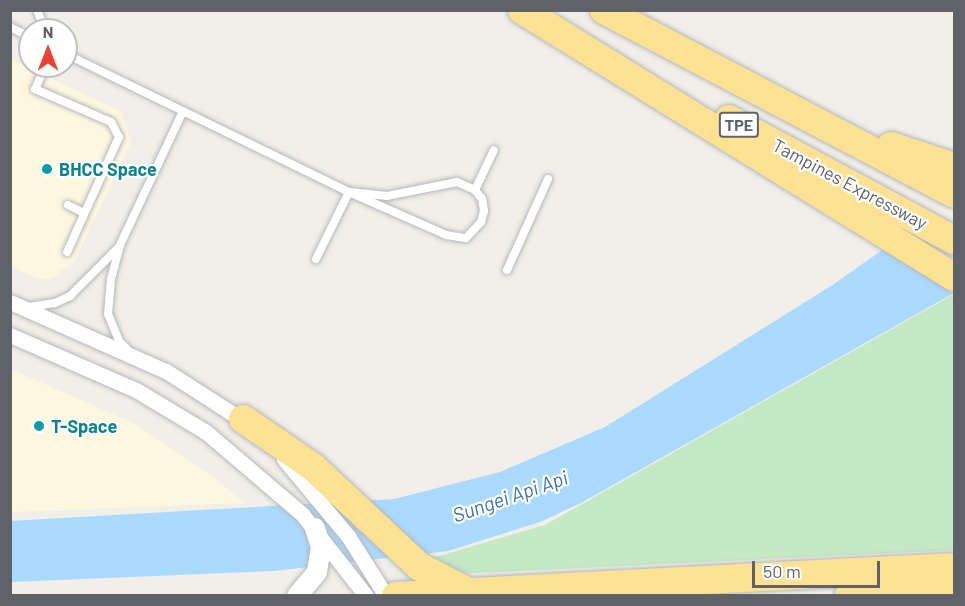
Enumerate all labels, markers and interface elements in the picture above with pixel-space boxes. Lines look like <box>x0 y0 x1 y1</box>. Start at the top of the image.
north arrow <box>18 18 78 78</box>
text: N <box>43 22 53 41</box>
road number: TPE <box>718 112 760 138</box>
street label: Tampines Expressway <box>769 134 931 234</box>
place label: BHCC Space <box>59 158 157 180</box>
marker: BHCC Space <box>40 162 54 176</box>
place label: T-Space <box>51 415 117 437</box>
marker: T-Space <box>32 419 46 433</box>
water label: Sungei Api Api <box>449 465 571 527</box>
scale bar <box>755 549 882 587</box>
text: 50 m <box>763 560 801 582</box>

